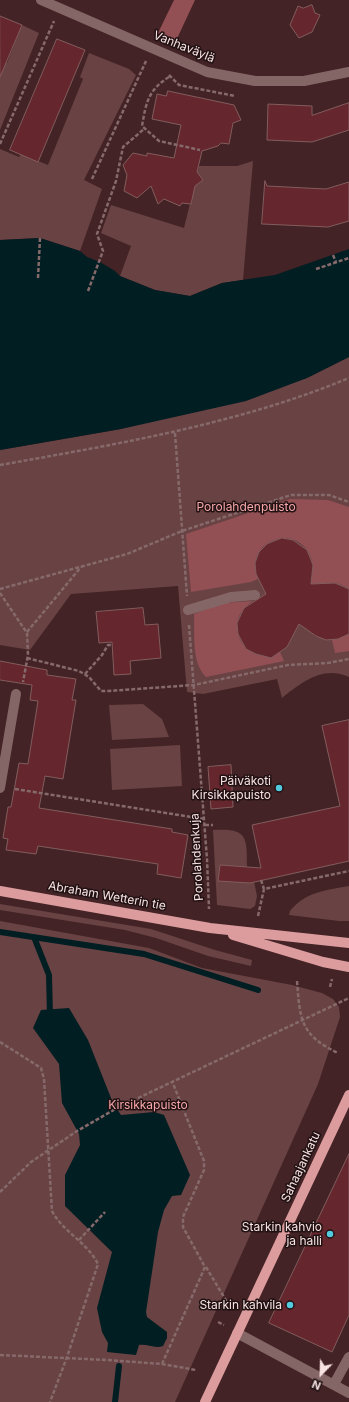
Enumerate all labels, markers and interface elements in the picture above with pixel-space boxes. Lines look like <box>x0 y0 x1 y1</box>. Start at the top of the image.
street label: Vanhaväylä <box>151 28 217 66</box>
park label: Porolahdenpuisto <box>196 500 296 514</box>
place label: Päiväkoti Kirsikkapuisto <box>191 774 271 802</box>
marker: Päiväkoti Kirsikkapuisto <box>274 783 284 793</box>
street label: Porolahdenkuja <box>188 813 206 901</box>
street label: Abraham Wetterin tie <box>47 879 167 913</box>
park label: Kirsikkapuisto <box>108 1098 188 1112</box>
street label: Sahaajankatu <box>278 1129 324 1205</box>
place label: Starkin kahvio ja halli <box>242 1220 322 1248</box>
marker: Starkin kahvio ja halli <box>325 1229 335 1239</box>
place label: Starkin kahvila <box>199 1298 282 1312</box>
marker: Starkin kahvila <box>285 1300 295 1310</box>
north arrow <box>301 1354 341 1394</box>
text: N <box>310 1377 323 1393</box>

